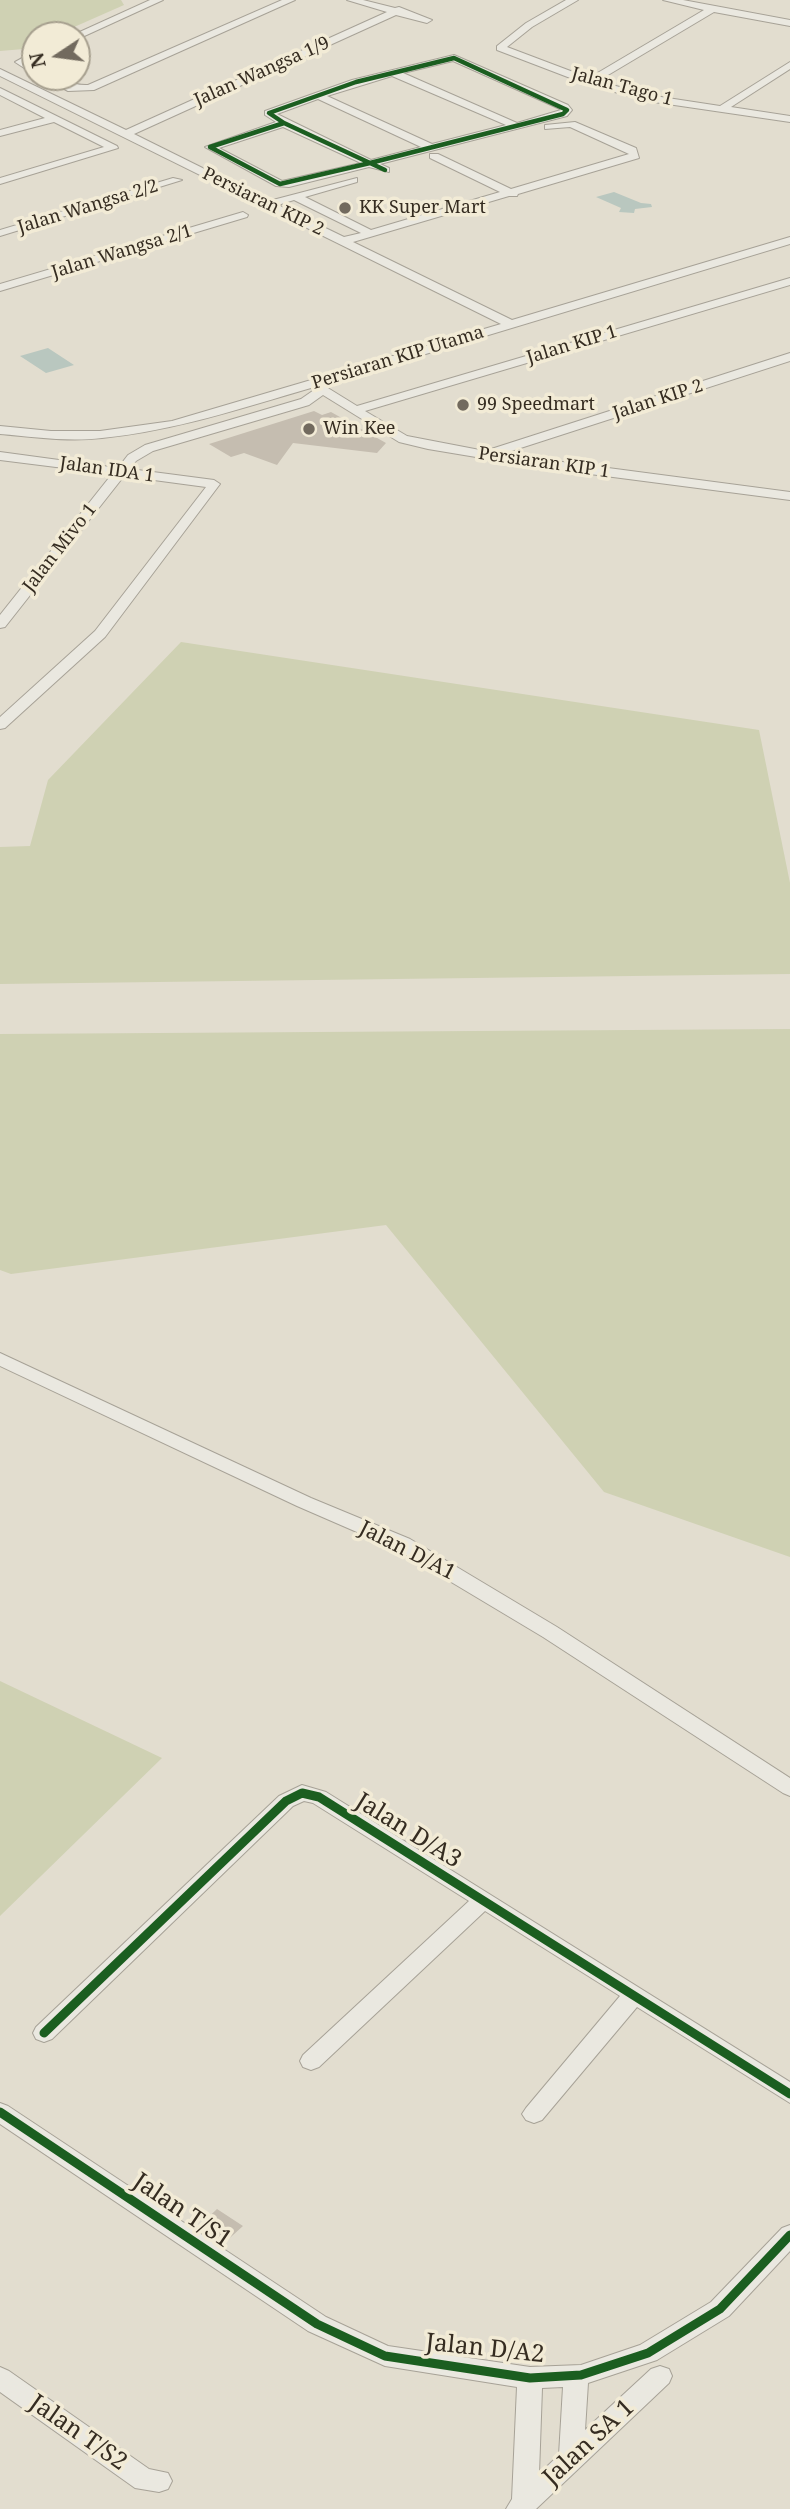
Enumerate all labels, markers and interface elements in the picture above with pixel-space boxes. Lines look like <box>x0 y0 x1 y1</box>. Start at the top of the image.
north arrow <box>21 21 91 91</box>
street label: Jalan Wangsa 1/9 <box>191 32 333 112</box>
text: N <box>23 50 52 71</box>
street label: Jalan Tago 1 <box>569 63 675 111</box>
street label: Persiaran KIP 2 <box>199 163 327 241</box>
street label: Jalan Wangsa 2/2 <box>15 175 161 239</box>
place label: KK Super Mart <box>359 197 486 219</box>
marker: KK Super Mart <box>337 200 353 216</box>
street label: Jalan Wangsa 2/1 <box>49 220 195 284</box>
street label: Jalan KIP 1 <box>524 321 620 369</box>
street label: Persiaran KIP Utama <box>309 322 487 394</box>
street label: Jalan KIP 2 <box>610 375 706 425</box>
place label: 99 Speedmart <box>477 394 595 416</box>
marker: 99 Speedmart <box>455 397 471 413</box>
place label: Win Kee <box>323 418 395 440</box>
marker: Win Kee <box>301 421 317 437</box>
street label: Persiaran KIP 1 <box>477 443 611 483</box>
street label: Jalan IDA 1 <box>58 453 156 487</box>
street label: Jalan Mivo 1 <box>19 499 101 597</box>
street label: Jalan D/A1 <box>355 1516 459 1586</box>
street label: Jalan D/A3 <box>350 1787 466 1875</box>
street label: Jalan T/S1 <box>127 2168 237 2254</box>
street label: Jalan D/A2 <box>424 2328 546 2370</box>
street label: Jalan T/S2 <box>24 2389 132 2477</box>
street label: Jalan SA 1 <box>538 2394 640 2492</box>

